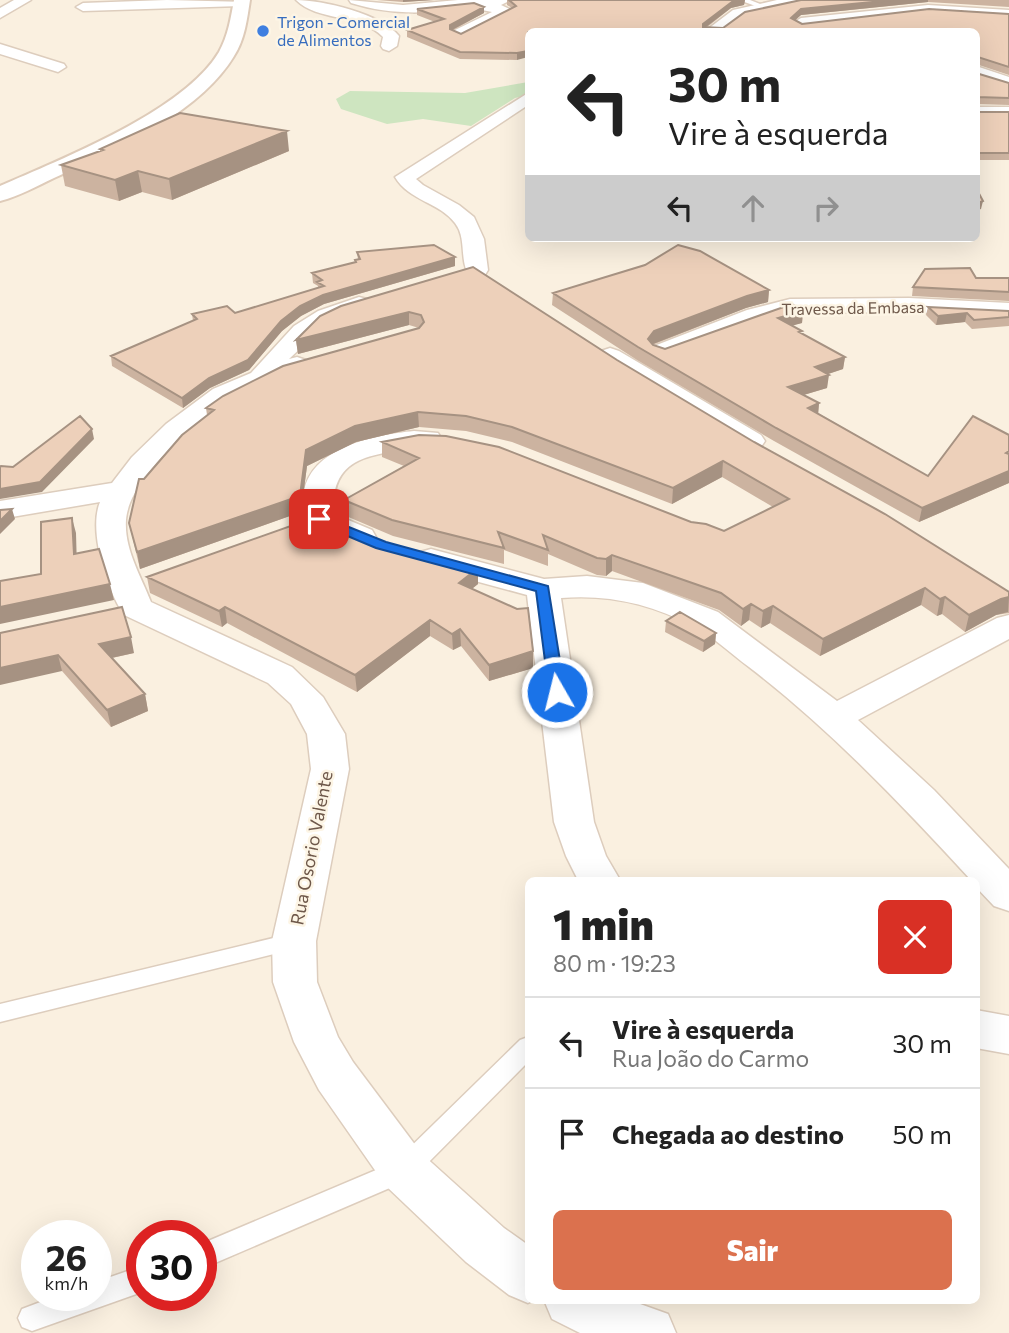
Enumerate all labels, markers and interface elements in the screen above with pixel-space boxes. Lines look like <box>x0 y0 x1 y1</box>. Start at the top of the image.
place label: Trigon - Comercial de Alimentos <box>277 12 410 49</box>
marker: Trigon - Comercial de Alimentos <box>255 23 271 39</box>
text: 30 m <box>668 52 781 112</box>
icon: left <box>553 56 644 147</box>
text: Vire à esquerda <box>668 112 889 152</box>
icon: left <box>661 189 699 227</box>
icon: ahead <box>734 189 772 227</box>
icon: right <box>807 189 845 227</box>
street label: Travessa da Embasa <box>781 297 925 318</box>
pin <box>289 489 349 549</box>
icon: arrive <box>300 500 338 538</box>
position arrow <box>520 655 594 729</box>
street label: Rua Osorio Valente <box>285 769 337 927</box>
text: 1 min <box>553 897 654 949</box>
button: close <box>878 900 952 974</box>
text: 80 m · 19:23 <box>553 949 676 977</box>
text: Vire à esquerda <box>612 1013 794 1044</box>
icon: left <box>553 1024 591 1062</box>
text: 30 m <box>893 1027 952 1058</box>
text: Rua João do Carmo <box>612 1044 809 1072</box>
icon: arrive <box>553 1115 591 1153</box>
text: Chegada ao destino <box>612 1118 844 1149</box>
text: 50 m <box>892 1118 952 1149</box>
button: Sair <box>553 1210 952 1290</box>
speed limit sign: 30 <box>126 1220 217 1311</box>
text: 26 <box>46 1235 87 1278</box>
text: km/h <box>45 1272 88 1294</box>

